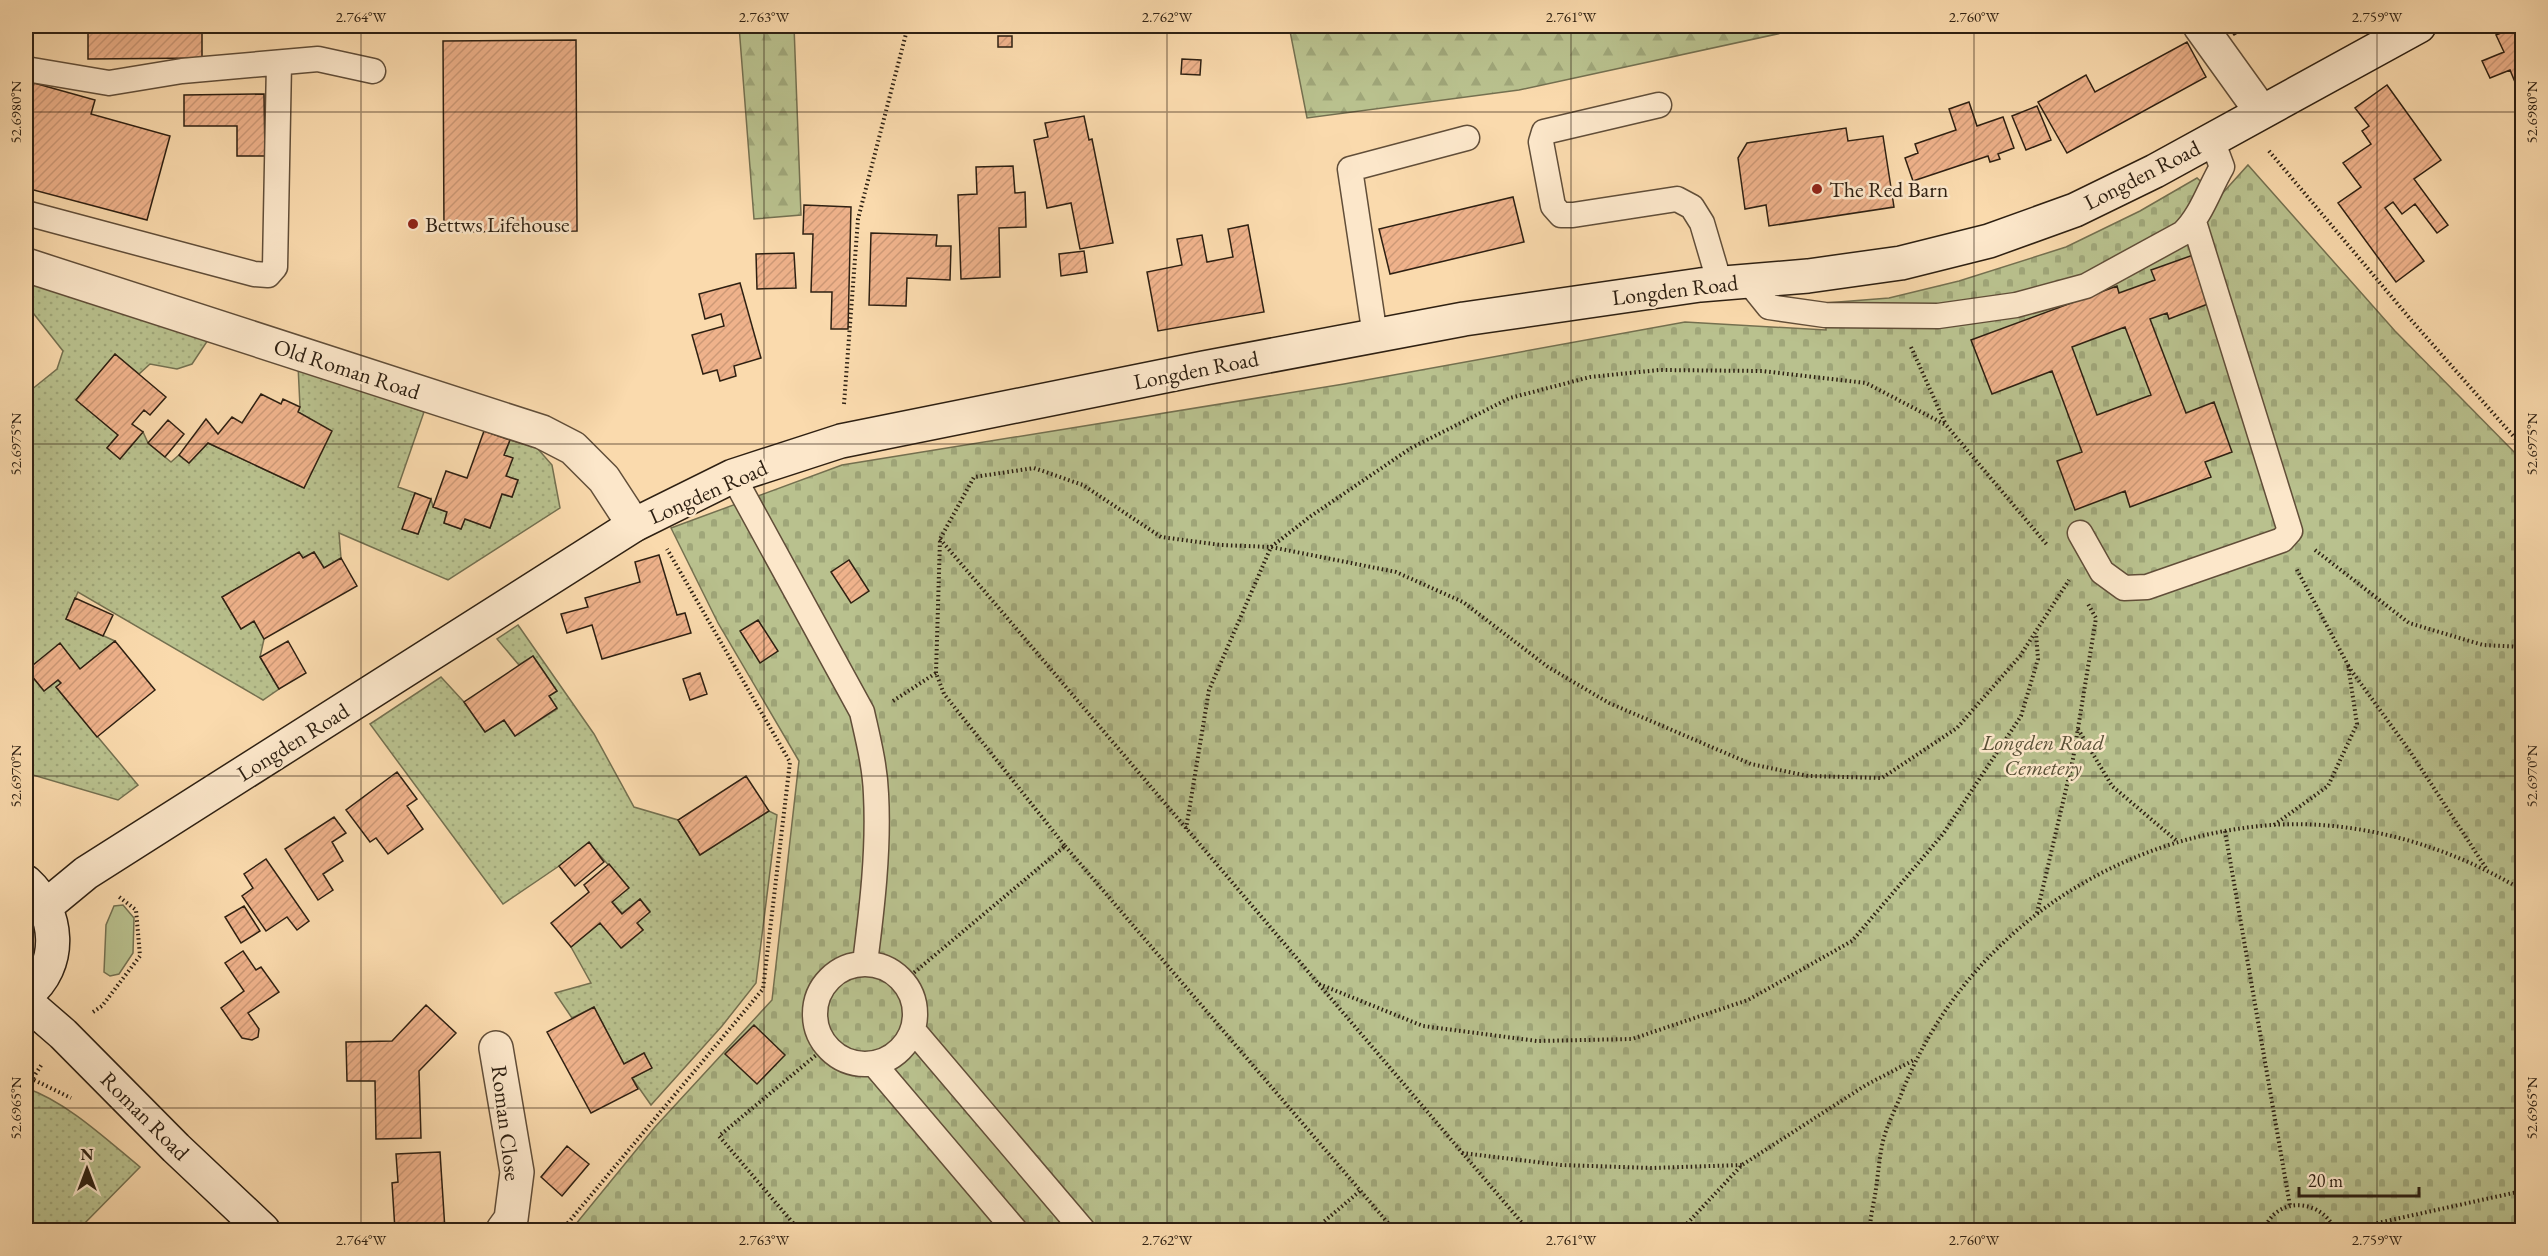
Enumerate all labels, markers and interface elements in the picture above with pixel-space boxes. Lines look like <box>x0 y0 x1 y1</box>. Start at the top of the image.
text: 2.764°W <box>336 7 386 26</box>
text: 2.763°W <box>739 7 789 26</box>
text: 2.762°W <box>1142 7 1192 26</box>
text: 2.761°W <box>1546 7 1596 26</box>
text: 2.760°W <box>1949 7 1999 26</box>
text: 2.759°W <box>2352 7 2402 26</box>
text: 52.6980°N <box>6 80 25 143</box>
text: 52.6980°N <box>2522 80 2541 143</box>
street label: Longden Road <box>2079 133 2206 217</box>
place label: The Red Barn <box>1829 175 1949 204</box>
marker: The Red Barn <box>1810 182 1824 196</box>
place label: Bettws Lifehouse <box>425 210 570 239</box>
marker: Bettws Lifehouse <box>406 217 420 231</box>
street label: Longden Road <box>1610 268 1741 312</box>
street label: Old Roman Road <box>270 332 425 407</box>
street label: Longden Road <box>1131 344 1262 396</box>
text: 52.6975°N <box>6 412 25 475</box>
text: 52.6975°N <box>2522 412 2541 475</box>
street label: Longden Road <box>644 453 773 531</box>
street label: Longden Road <box>232 696 355 788</box>
park label: Longden Road Cemetery <box>1981 728 2105 782</box>
text: 52.6970°N <box>6 744 25 807</box>
text: 52.6970°N <box>2522 744 2541 807</box>
street label: Roman Close <box>485 1064 528 1183</box>
street label: Roman Road <box>94 1065 196 1167</box>
text: 52.6965°N <box>6 1076 25 1139</box>
text: 52.6965°N <box>2522 1076 2541 1139</box>
north arrow <box>57 1139 117 1199</box>
text: N <box>81 1144 94 1165</box>
scale bar <box>2299 1160 2419 1198</box>
text: 20 m <box>2308 1169 2343 1192</box>
text: 2.764°W <box>336 1230 386 1249</box>
text: 2.763°W <box>739 1230 789 1249</box>
text: 2.762°W <box>1142 1230 1192 1249</box>
text: 2.761°W <box>1546 1230 1596 1249</box>
text: 2.760°W <box>1949 1230 1999 1249</box>
text: 2.759°W <box>2352 1230 2402 1249</box>

